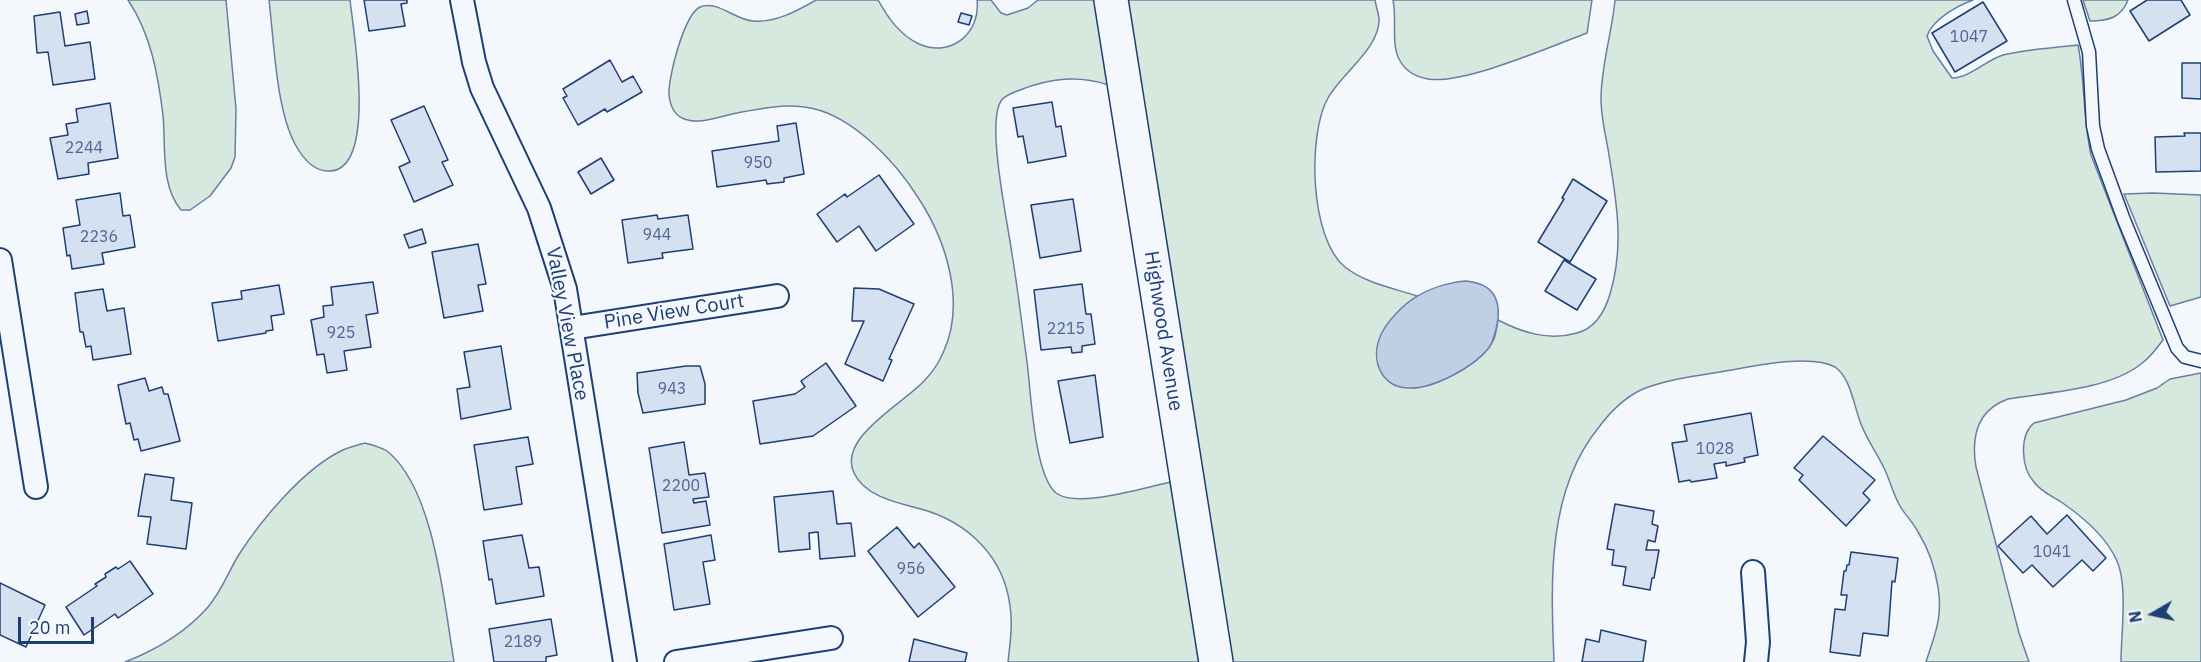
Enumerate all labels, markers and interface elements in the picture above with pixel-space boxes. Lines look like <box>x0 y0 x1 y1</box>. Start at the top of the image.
house number: 1047 <box>1950 27 1988 47</box>
house number: 2244 <box>65 138 103 158</box>
house number: 950 <box>744 153 772 173</box>
house number: 944 <box>643 225 671 245</box>
house number: 2236 <box>80 227 118 247</box>
street label: Valley View Place <box>540 245 594 403</box>
street label: Highwood Avenue <box>1138 249 1188 413</box>
street label: Pine View Court <box>602 289 746 335</box>
house number: 2215 <box>1047 319 1085 339</box>
house number: 925 <box>327 323 355 343</box>
house number: 943 <box>658 379 686 399</box>
house number: 1028 <box>1696 439 1734 459</box>
house number: 2200 <box>662 476 700 496</box>
house number: 1041 <box>2033 542 2071 562</box>
house number: 956 <box>897 559 925 579</box>
north arrow <box>2123 584 2183 644</box>
scale bar <box>21 605 98 643</box>
text: N <box>2124 610 2146 624</box>
text: 20 m <box>29 616 71 639</box>
house number: 2189 <box>504 632 542 652</box>

